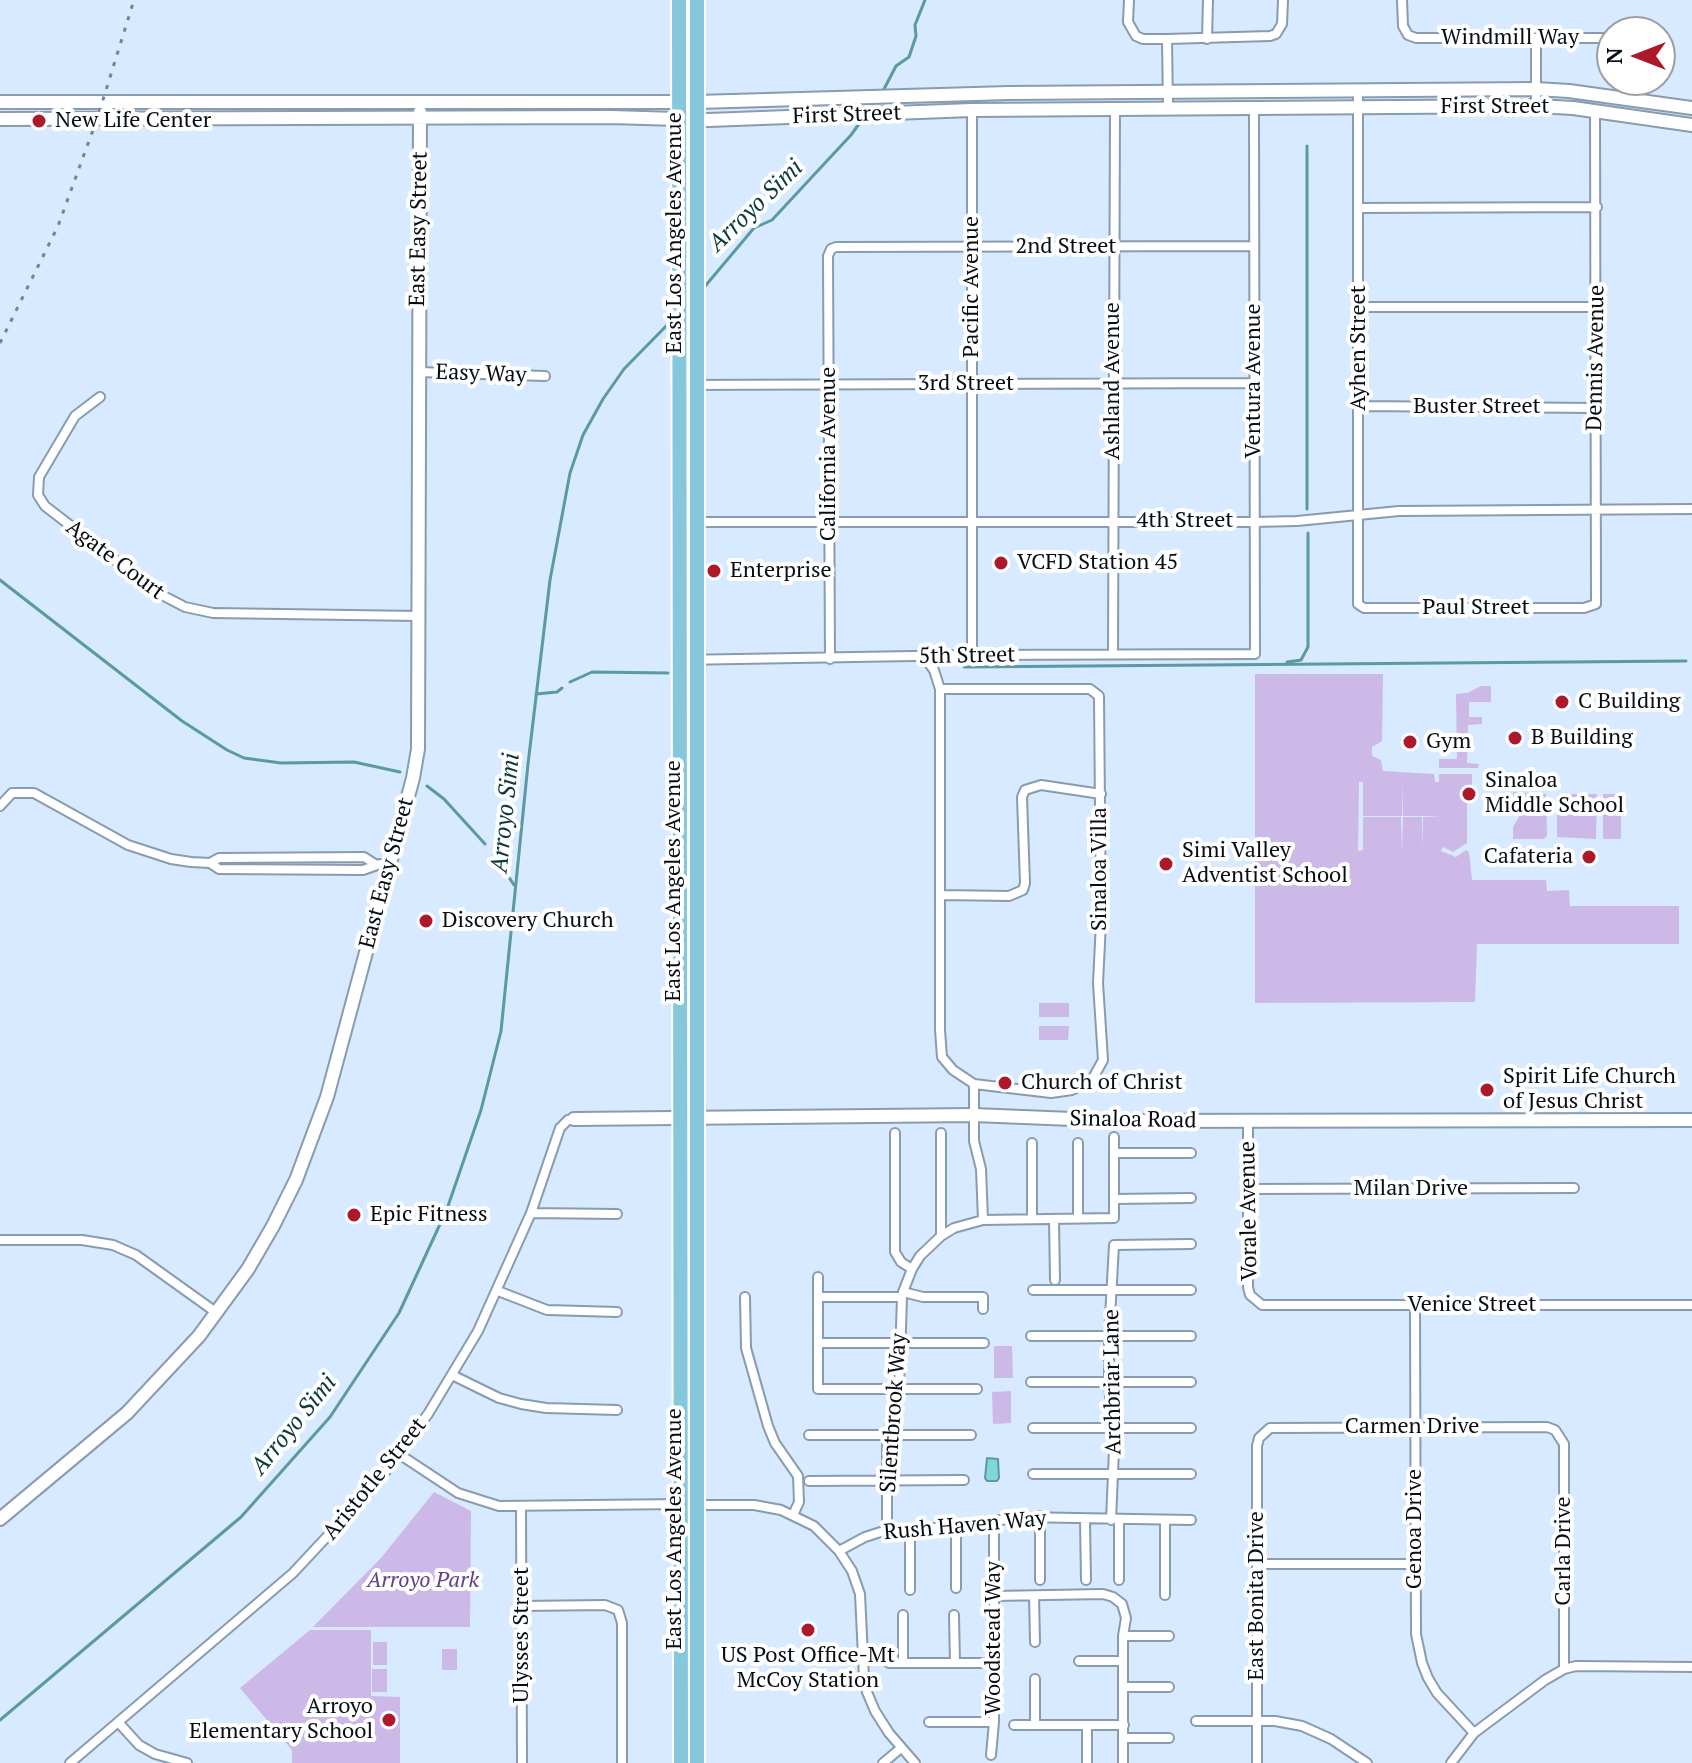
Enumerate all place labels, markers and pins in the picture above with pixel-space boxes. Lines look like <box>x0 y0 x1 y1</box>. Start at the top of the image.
place label: New Life Center <box>55 108 211 134</box>
marker: New Life Center <box>30 112 48 130</box>
place label: VCFD Station 45 <box>1017 550 1178 576</box>
marker: VCFD Station 45 <box>992 554 1010 572</box>
place label: Enterprise <box>730 558 832 584</box>
marker: Enterprise <box>705 562 723 580</box>
place label: C Building <box>1578 689 1680 715</box>
marker: C Building <box>1553 693 1571 711</box>
place label: B Building <box>1531 725 1633 751</box>
place label: Gym <box>1426 729 1471 755</box>
marker: B Building <box>1506 729 1524 747</box>
marker: Gym <box>1401 733 1419 751</box>
place label: Sinaloa Middle School <box>1485 768 1624 820</box>
marker: Sinaloa Middle School <box>1460 785 1478 803</box>
place label: Simi Valley Adventist School <box>1182 838 1348 890</box>
place label: Cafateria <box>1484 844 1573 870</box>
marker: Cafateria <box>1580 848 1598 866</box>
marker: Simi Valley Adventist School <box>1157 855 1175 873</box>
place label: Discovery Church <box>442 908 614 934</box>
marker: Discovery Church <box>417 912 435 930</box>
place label: Spirit Life Church of Jesus Christ <box>1503 1064 1676 1116</box>
place label: Church of Christ <box>1021 1070 1183 1096</box>
marker: Church of Christ <box>996 1074 1014 1092</box>
marker: Spirit Life Church of Jesus Christ <box>1478 1081 1496 1099</box>
place label: Epic Fitness <box>370 1202 487 1228</box>
marker: Epic Fitness <box>345 1206 363 1224</box>
marker: US Post Office-Mt McCoy Station <box>799 1621 817 1639</box>
place label: US Post Office-Mt McCoy Station <box>721 1643 895 1694</box>
place label: Arroyo Elementary School <box>189 1694 373 1746</box>
marker: Arroyo Elementary School <box>380 1711 398 1729</box>

